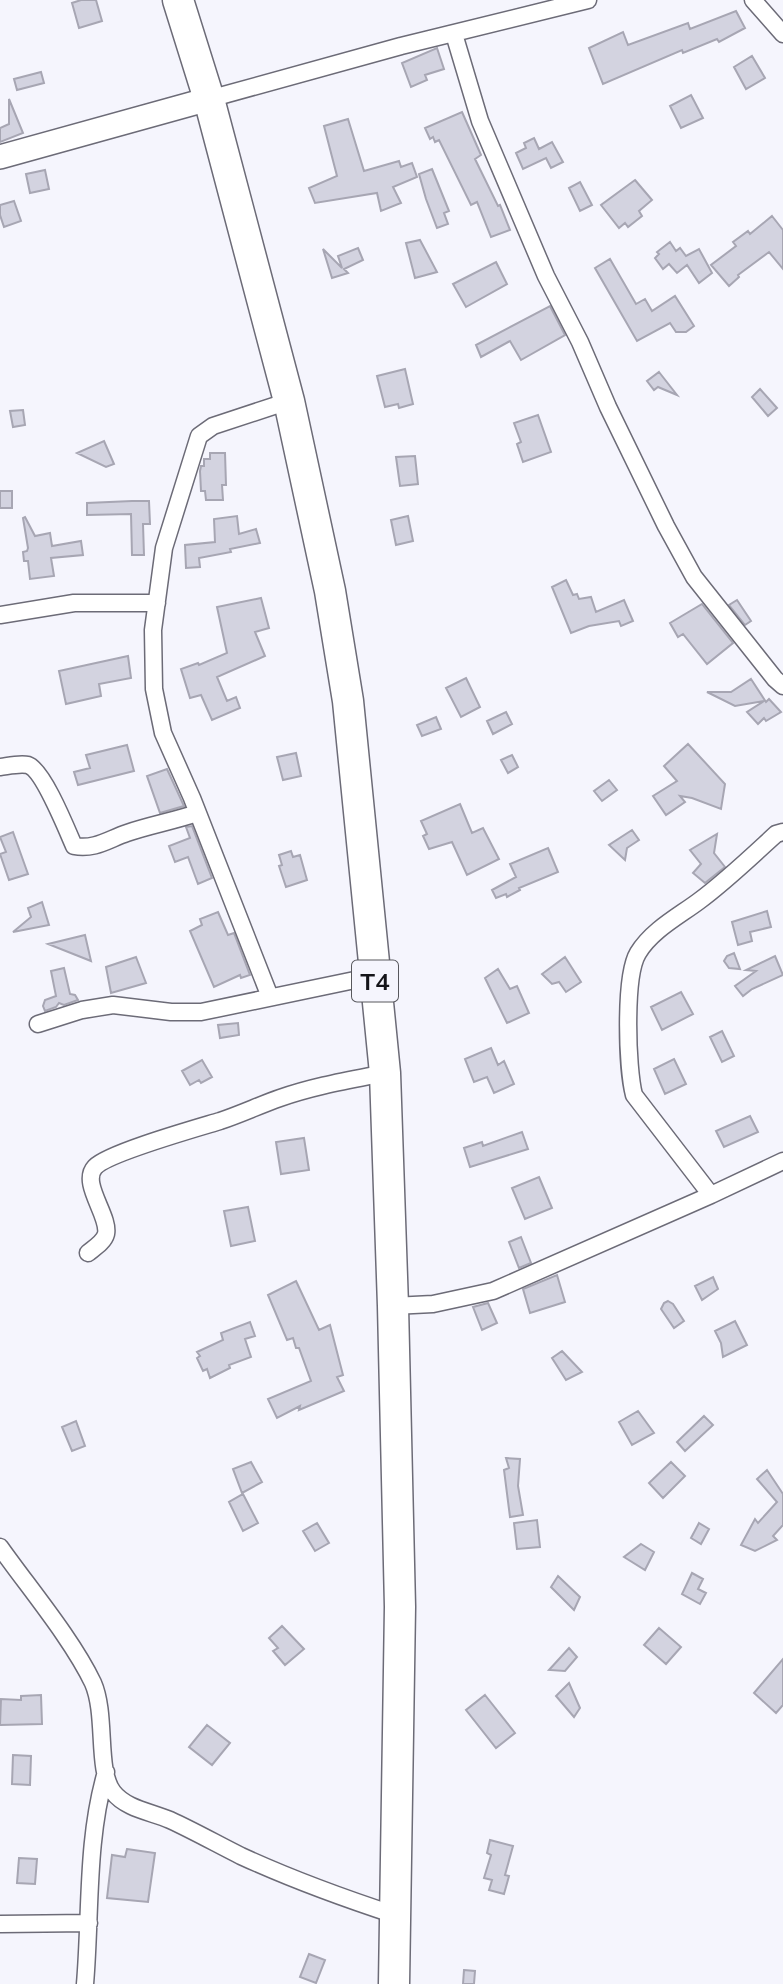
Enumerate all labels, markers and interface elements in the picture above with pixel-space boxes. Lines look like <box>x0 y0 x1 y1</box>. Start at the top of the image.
road number: T4 <box>352 960 398 1001</box>

